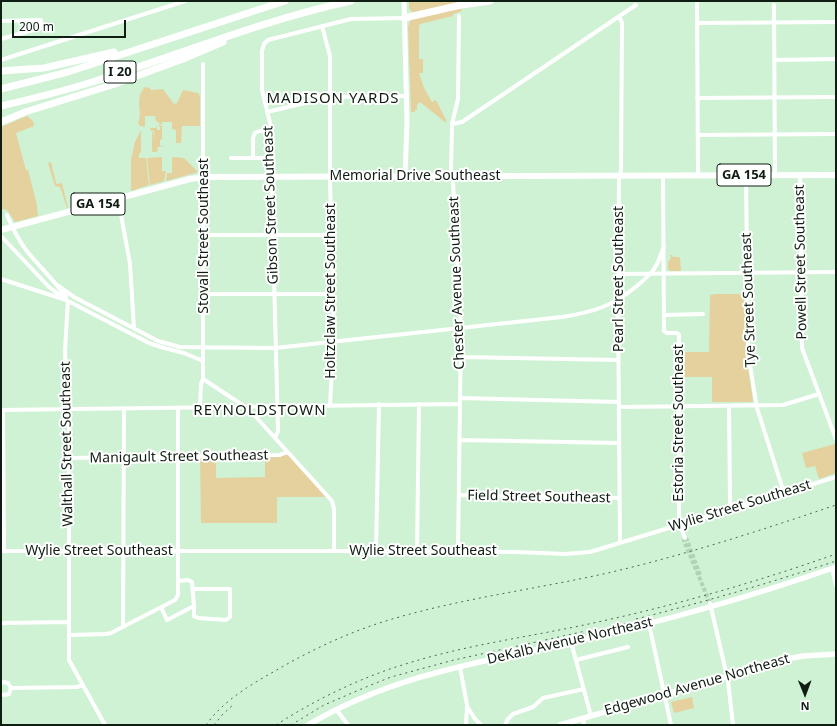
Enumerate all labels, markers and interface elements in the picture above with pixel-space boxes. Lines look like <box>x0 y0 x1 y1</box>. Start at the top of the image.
scale bar <box>14 12 128 38</box>
text: 200 m <box>19 18 54 35</box>
road number: I 20 <box>104 61 136 83</box>
district label: MADISON YARDS <box>266 90 400 108</box>
street label: Gibson Street Southeast <box>260 125 282 285</box>
street label: Stovall Street Southeast <box>196 158 212 314</box>
road number: GA 154 <box>717 164 771 186</box>
street label: Memorial Drive Southeast <box>330 168 500 184</box>
street label: Powell Street Southeast <box>791 184 811 340</box>
road number: GA 154 <box>71 193 125 215</box>
street label: Chester Avenue Southeast <box>446 196 468 370</box>
street label: Holtzclaw Street Southeast <box>323 203 339 379</box>
street label: Pearl Street Southeast <box>611 206 627 352</box>
street label: Tye Street Southeast <box>738 232 760 368</box>
street label: Estoria Street Southeast <box>671 344 687 502</box>
street label: Walthall Street Southeast <box>57 361 77 527</box>
district label: REYNOLDSTOWN <box>193 402 327 420</box>
street label: Manigault Street Southeast <box>89 447 269 467</box>
street label: Wylie Street Southeast <box>667 476 813 536</box>
street label: Field Street Southeast <box>467 487 611 507</box>
street label: Wylie Street Southeast <box>25 543 173 559</box>
street label: Wylie Street Southeast <box>349 543 497 559</box>
street label: DeKalb Avenue Northeast <box>486 614 654 668</box>
street label: Edgewood Avenue Northeast <box>603 651 791 719</box>
north arrow <box>785 674 825 714</box>
text: N <box>801 699 810 714</box>

